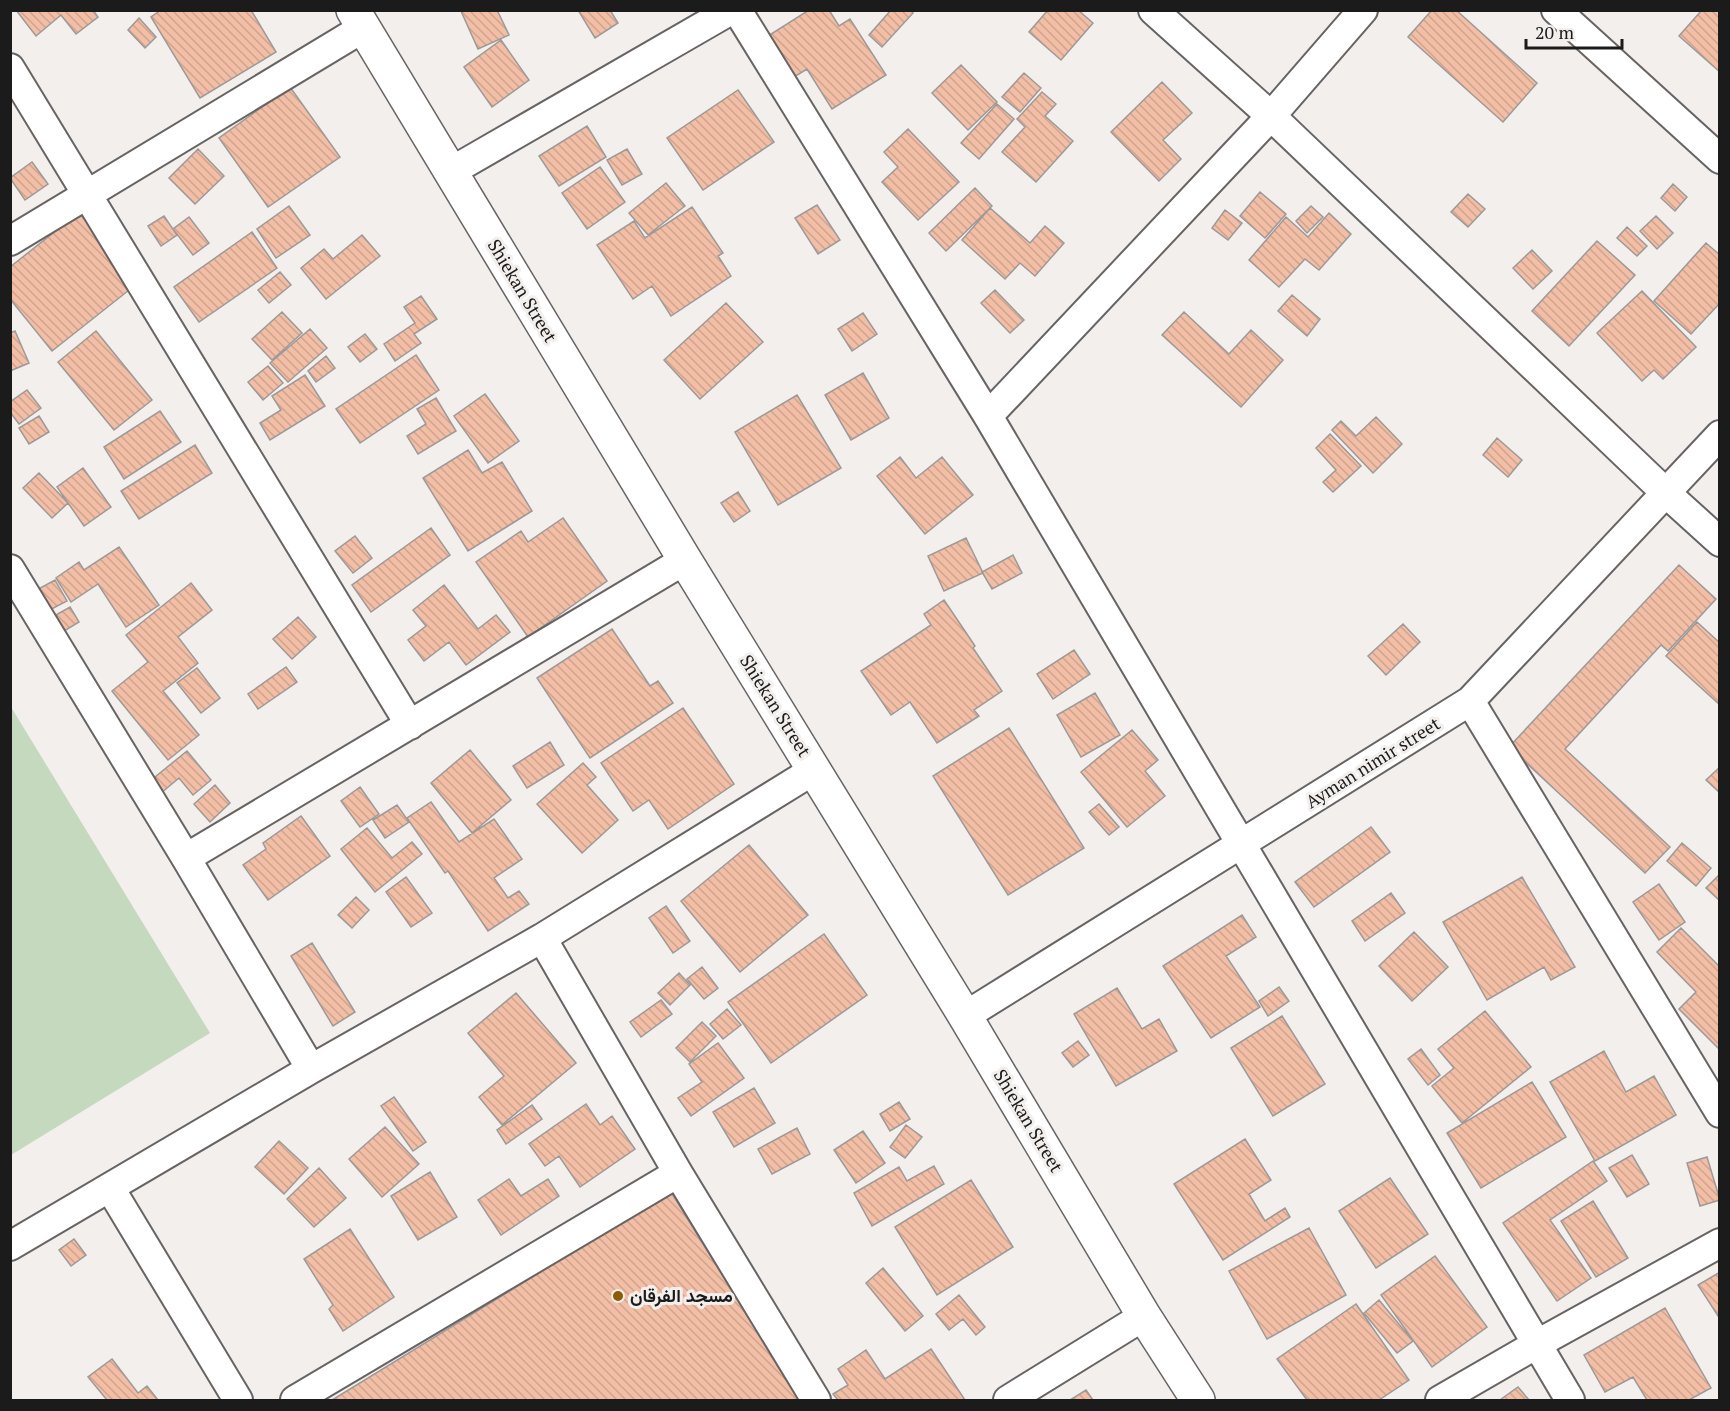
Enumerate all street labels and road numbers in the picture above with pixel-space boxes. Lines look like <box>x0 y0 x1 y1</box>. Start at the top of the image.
street label: Shiekan Street <box>483 235 563 347</box>
street label: Shiekan Street <box>735 650 817 761</box>
street label: Ayman nimir street <box>1301 711 1445 813</box>
street label: Shiekan Street <box>989 1065 1069 1177</box>

